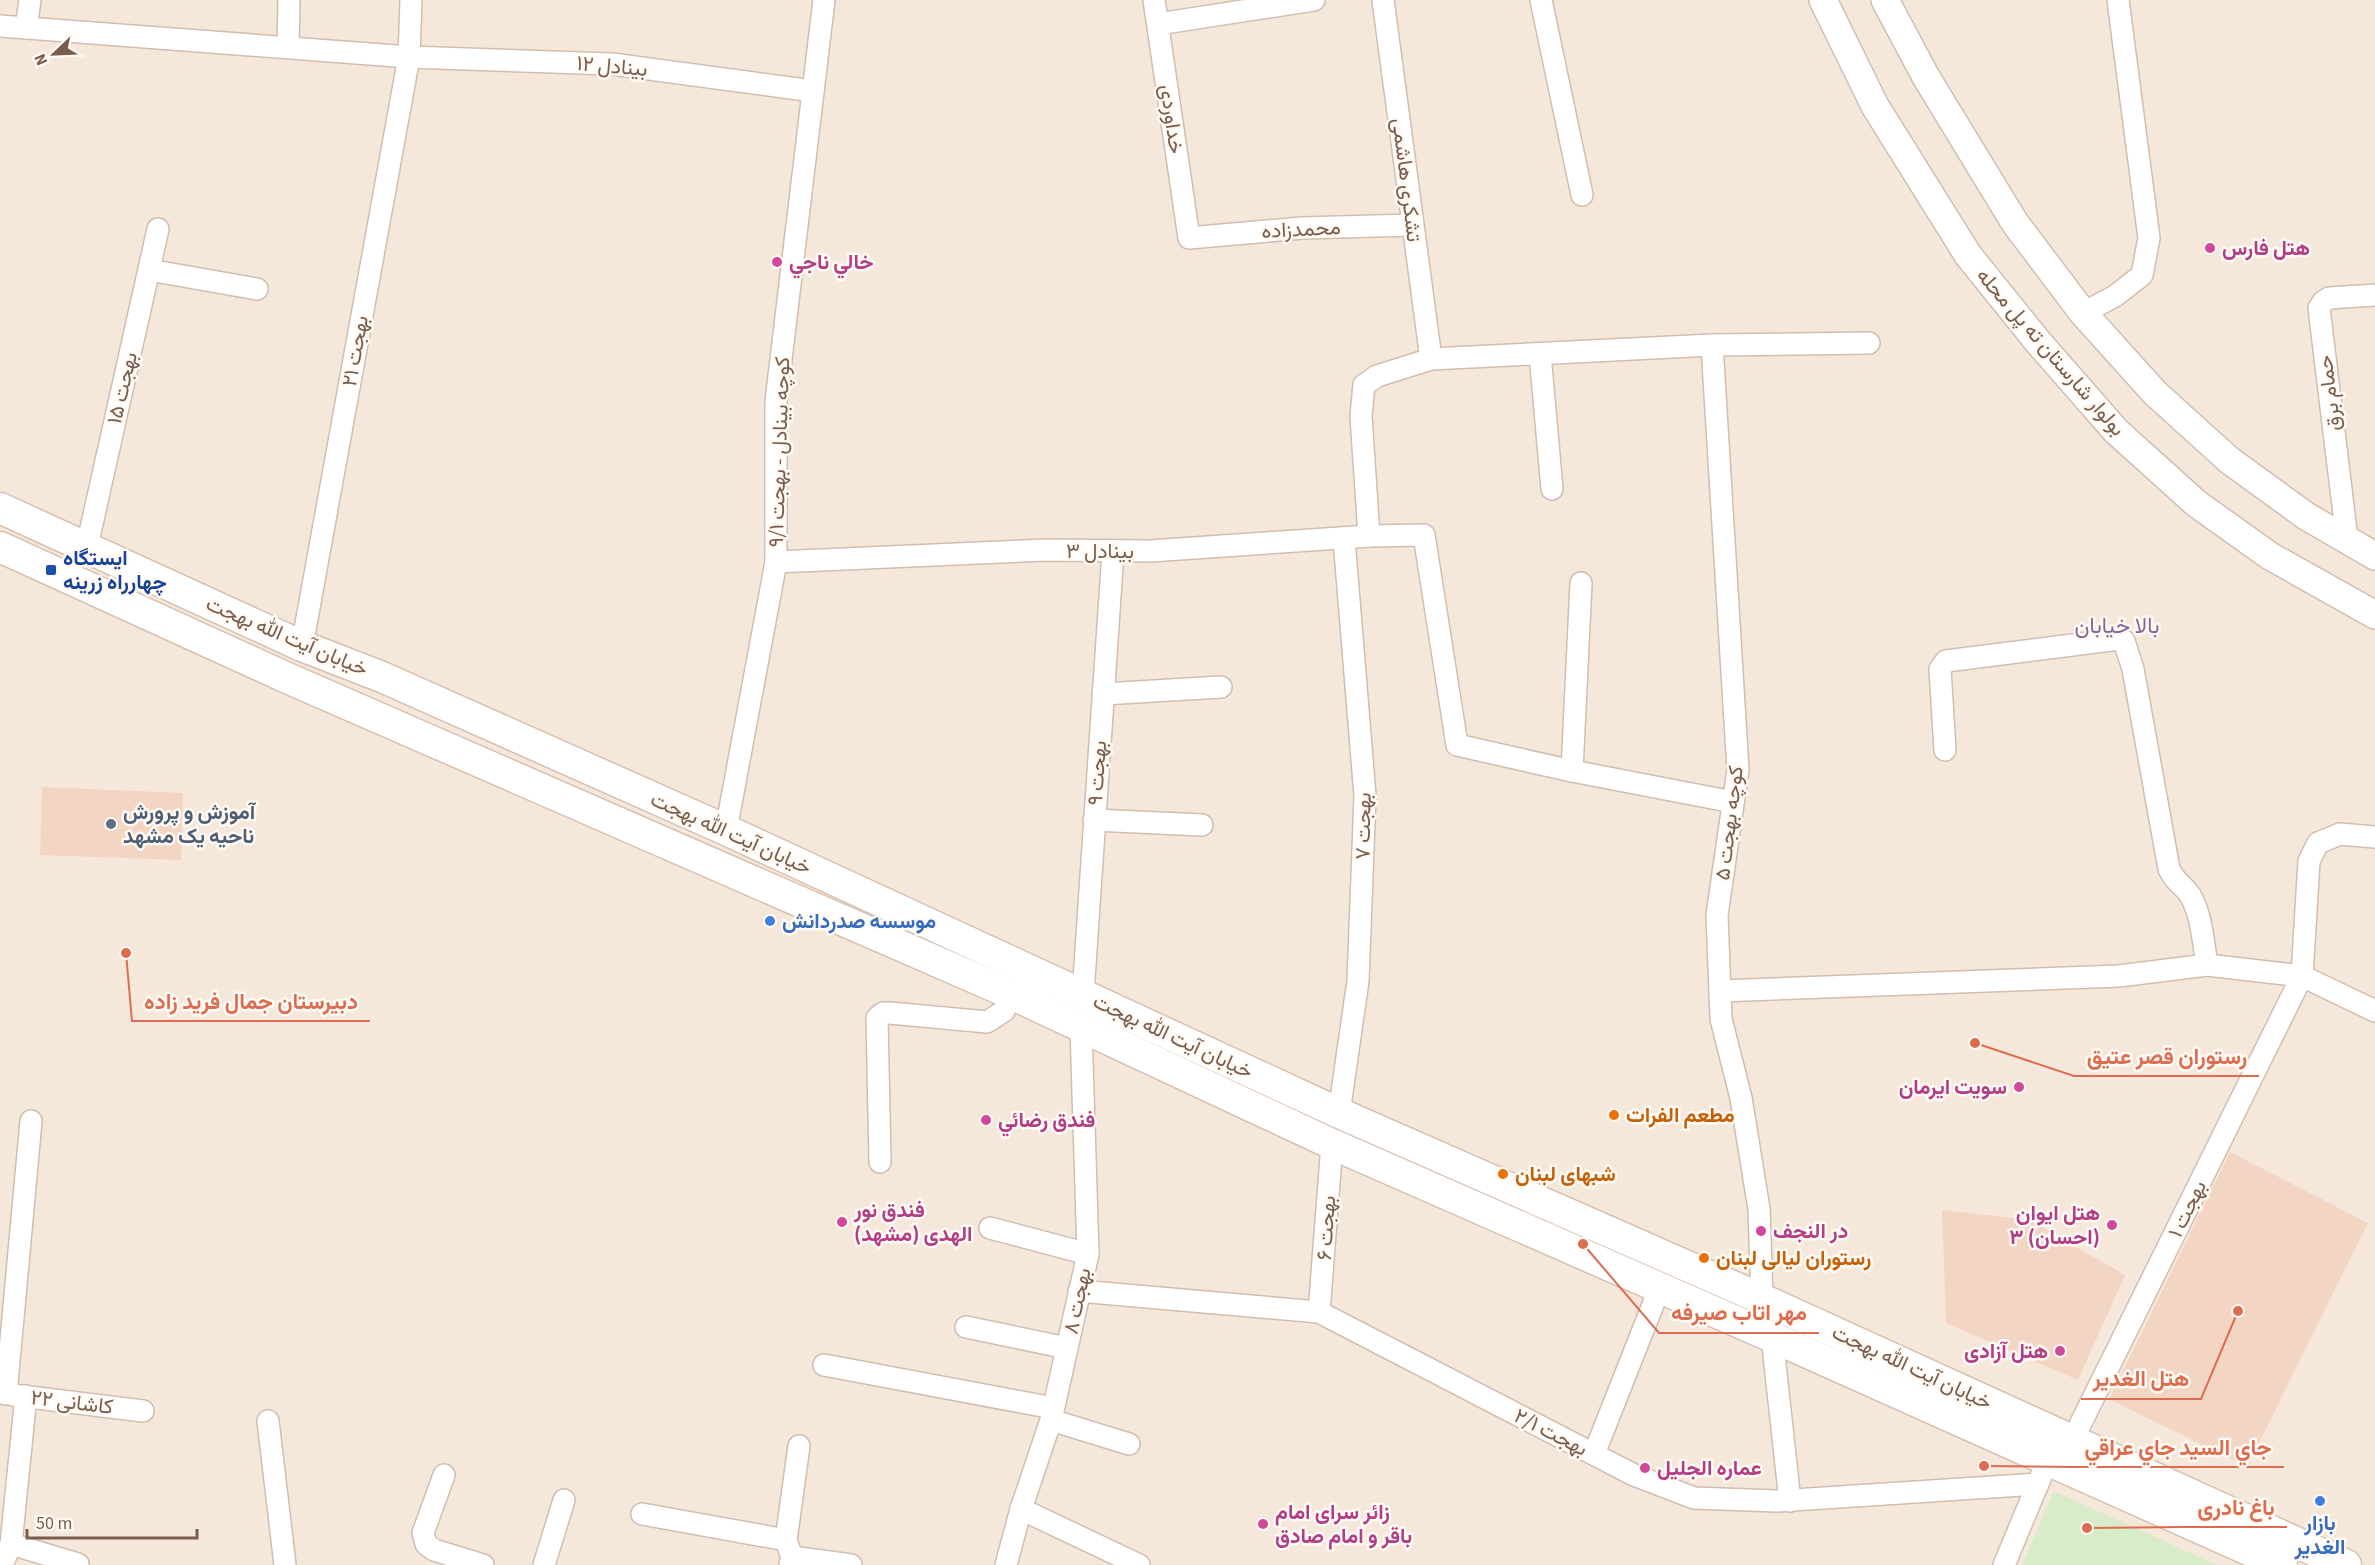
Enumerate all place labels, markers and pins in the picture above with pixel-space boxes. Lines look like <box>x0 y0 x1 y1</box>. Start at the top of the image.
place label: هتل فارس <box>2222 233 2310 263</box>
marker: هتل فارس <box>2203 241 2217 255</box>
place label: خالي ناجي <box>789 247 873 279</box>
marker: خالي ناجي <box>770 255 784 269</box>
place label: ایستگاه چهارراه زرینه <box>63 543 167 597</box>
marker: ایستگاه چهارراه زرینه <box>44 563 58 577</box>
place label: آموزش و پرورش ناحیه یک مشهد <box>123 797 257 851</box>
marker: آموزش و پرورش ناحیه یک مشهد <box>104 817 118 831</box>
place label: موسسه صدردانش <box>782 906 936 936</box>
marker: موسسه صدردانش <box>763 914 777 928</box>
callout: دبیرستان جمال فرید زاده <box>132 981 370 1021</box>
callout: رستوران قصر عتیق <box>2074 1036 2259 1076</box>
place label: سویت ایرمان <box>1899 1072 2007 1102</box>
marker: سویت ایرمان <box>2012 1080 2026 1094</box>
place label: مطعم الفرات <box>1626 1100 1735 1130</box>
place label: فندق رضائي <box>998 1105 1095 1137</box>
marker: مطعم الفرات <box>1607 1108 1621 1122</box>
marker: فندق رضائي <box>979 1113 993 1127</box>
place label: شبهای لبنان <box>1515 1159 1616 1189</box>
marker: شبهای لبنان <box>1496 1167 1510 1181</box>
place label: فندق نور الهدى (مشهد) <box>853 1195 972 1249</box>
place label: هتل ایوان ۳ (احسان) <box>2009 1198 2100 1252</box>
marker: فندق نور الهدى (مشهد) <box>835 1215 849 1229</box>
place label: در النجف <box>1773 1216 1848 1246</box>
marker: هتل ایوان ۳ (احسان) <box>2105 1218 2119 1232</box>
marker: در النجف <box>1754 1224 1768 1238</box>
place label: رستوران لیالی لبنان <box>1716 1243 1871 1273</box>
marker: رستوران لیالی لبنان <box>1697 1251 1711 1265</box>
callout: مهر اتاب صيرفه <box>1659 1293 1819 1333</box>
place label: هتل آزادی <box>1964 1336 2048 1366</box>
marker: هتل آزادی <box>2053 1344 2067 1358</box>
callout: هتل الغدیر <box>2081 1359 2201 1399</box>
callout: جاي السيد جاي عراقي <box>2073 1427 2284 1467</box>
place label: عماره الجلیل <box>1657 1453 1762 1483</box>
marker: عماره الجلیل <box>1638 1461 1652 1475</box>
callout: باغ نادری <box>2185 1487 2287 1527</box>
marker: بازار الغدير <box>2313 1494 2327 1508</box>
place label: زائر سرای امام باقر و امام صادق <box>1275 1497 1412 1551</box>
place label: بازار الغدير <box>2294 1508 2345 1562</box>
marker: زائر سرای امام باقر و امام صادق <box>1256 1517 1270 1531</box>

